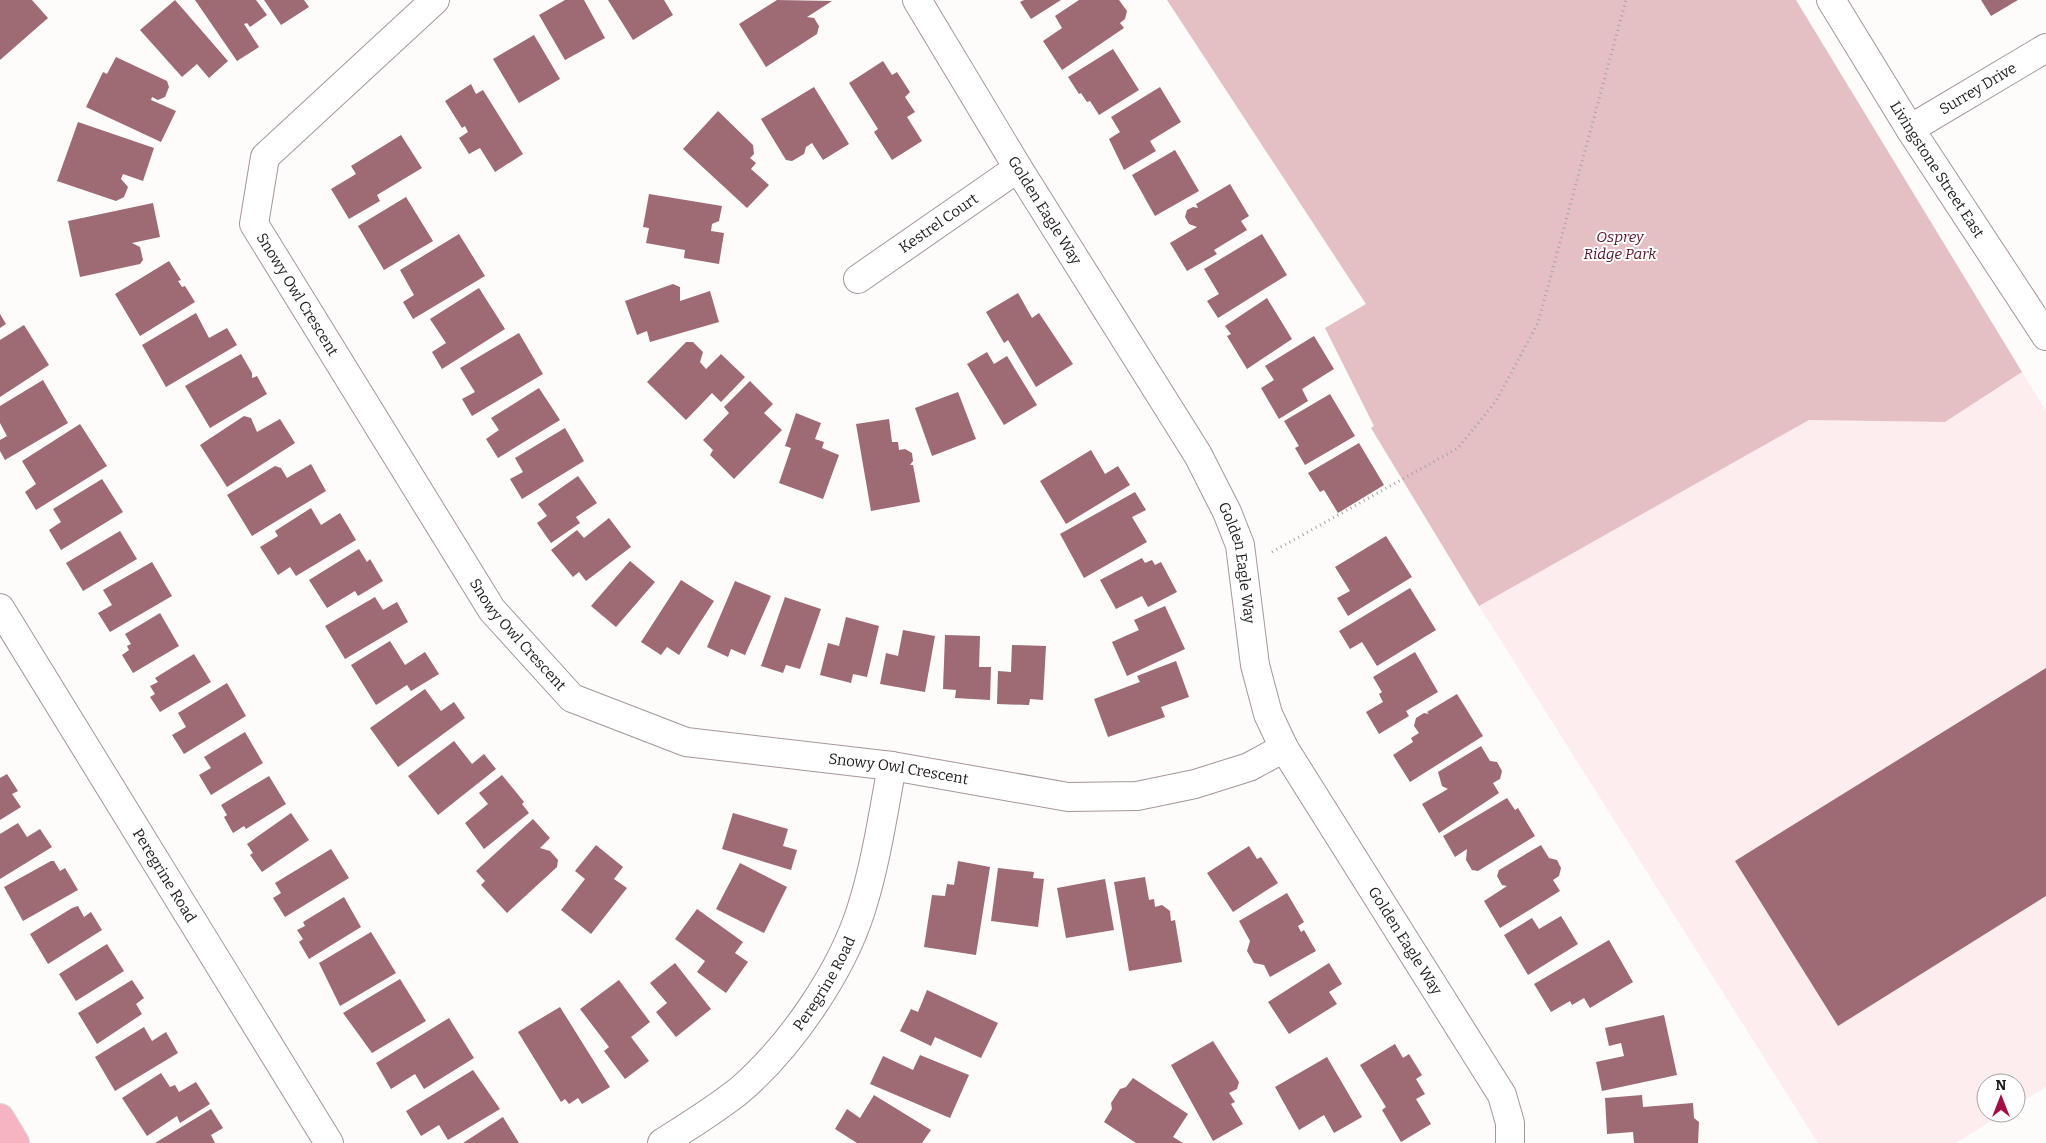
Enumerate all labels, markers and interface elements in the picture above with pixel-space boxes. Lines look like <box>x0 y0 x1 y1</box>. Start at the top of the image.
street label: Surrey Drive <box>1936 59 2020 118</box>
street label: Livingstone Street East <box>1886 98 1988 242</box>
street label: Golden Eagle Way <box>1004 153 1085 268</box>
street label: Kestrel Court <box>896 189 982 257</box>
park label: Osprey Ridge Park <box>1584 228 1657 263</box>
street label: Snowy Owl Crescent <box>253 230 342 360</box>
street label: Golden Eagle Way <box>1214 499 1259 625</box>
street label: Snowy Owl Crescent <box>466 575 570 695</box>
street label: Snowy Owl Crescent <box>827 750 970 788</box>
street label: Peregrine Road <box>129 825 200 926</box>
street label: Golden Eagle Way <box>1364 883 1446 998</box>
street label: Peregrine Road <box>789 934 859 1034</box>
north arrow <box>1976 1073 2026 1123</box>
text: N <box>1996 1077 2007 1094</box>

